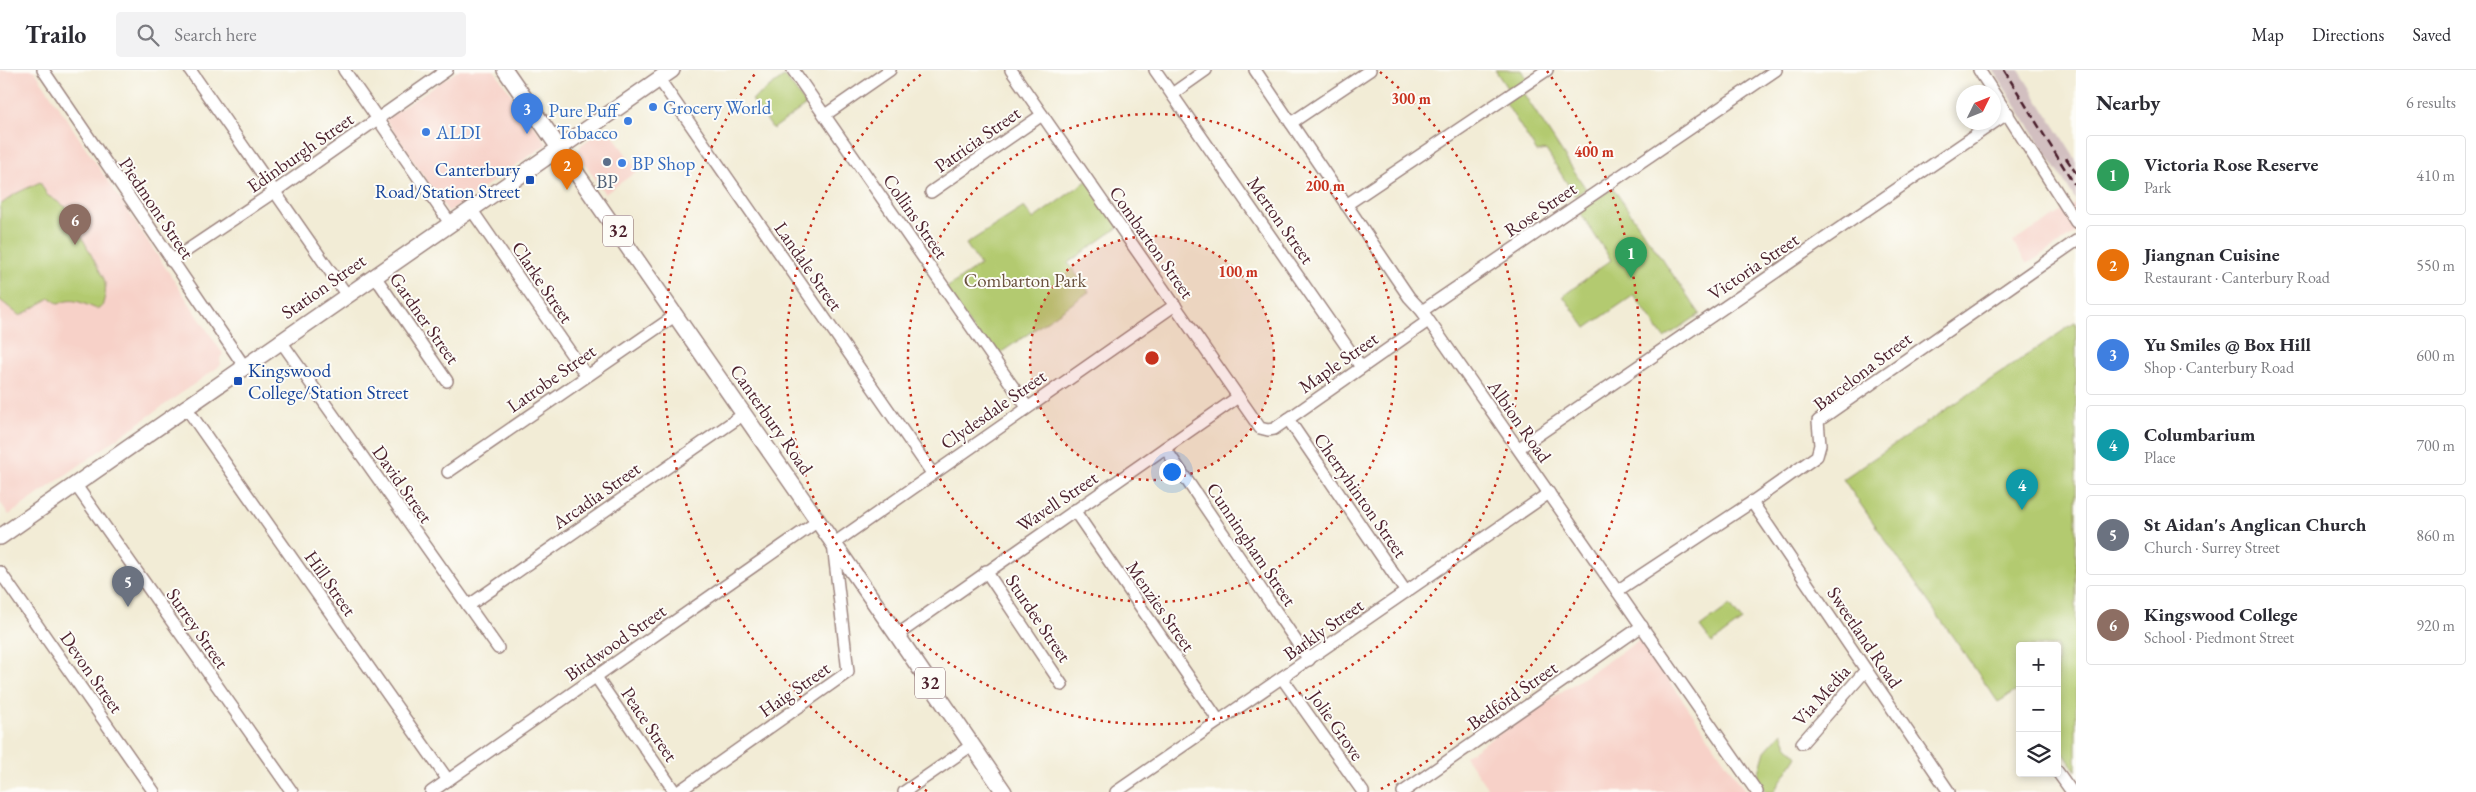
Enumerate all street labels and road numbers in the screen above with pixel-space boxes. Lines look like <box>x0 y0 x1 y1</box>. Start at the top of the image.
street label: Patricia Street <box>929 101 1025 178</box>
street label: Edinburgh Street <box>242 107 358 198</box>
street label: Piedmont Street <box>113 152 200 264</box>
street label: Collins Street <box>877 169 954 264</box>
street label: Merton Street <box>1241 172 1320 269</box>
street label: Rose Street <box>1499 176 1581 243</box>
street label: Combarton Street <box>1104 181 1200 304</box>
road number: 32 <box>603 216 633 247</box>
street label: Landale Street <box>769 217 849 316</box>
street label: Victoria Street <box>1703 227 1804 306</box>
street label: Clarke Street <box>506 236 579 328</box>
street label: Station Street <box>276 248 371 325</box>
street label: Gardner Street <box>384 267 465 369</box>
street label: Maple Street <box>1294 326 1383 399</box>
street label: Barcelona Street <box>1808 326 1917 417</box>
street label: Latrobe Street <box>502 339 601 418</box>
street label: Canterbury Road <box>724 359 819 480</box>
street label: Clydesdale Street <box>935 364 1051 455</box>
street label: Albion Road <box>1481 374 1557 468</box>
street label: Cherryhinton Street <box>1308 428 1413 563</box>
street label: David Street <box>367 440 439 528</box>
street label: Arcadia Street <box>547 456 645 535</box>
street label: Wavell Street <box>1012 465 1103 538</box>
street label: Cunningham Street <box>1201 478 1302 611</box>
street label: Hill Street <box>299 546 362 621</box>
street label: Menzies Street <box>1120 556 1201 657</box>
street label: Sturdee Street <box>1000 569 1077 667</box>
street label: Sweetland Road <box>1821 582 1908 693</box>
street label: Surrey Street <box>161 583 234 673</box>
street label: Barkly Street <box>1278 593 1368 666</box>
street label: Birdwood Street <box>560 598 671 687</box>
street label: Devon Street <box>54 626 129 718</box>
street label: Bedford Street <box>1462 655 1562 736</box>
street label: Haig Street <box>754 656 835 723</box>
street label: Via Media <box>1787 659 1856 731</box>
road number: 32 <box>915 668 945 698</box>
street label: Peace Street <box>616 682 684 766</box>
street label: Jolie Grove <box>1302 683 1370 765</box>

